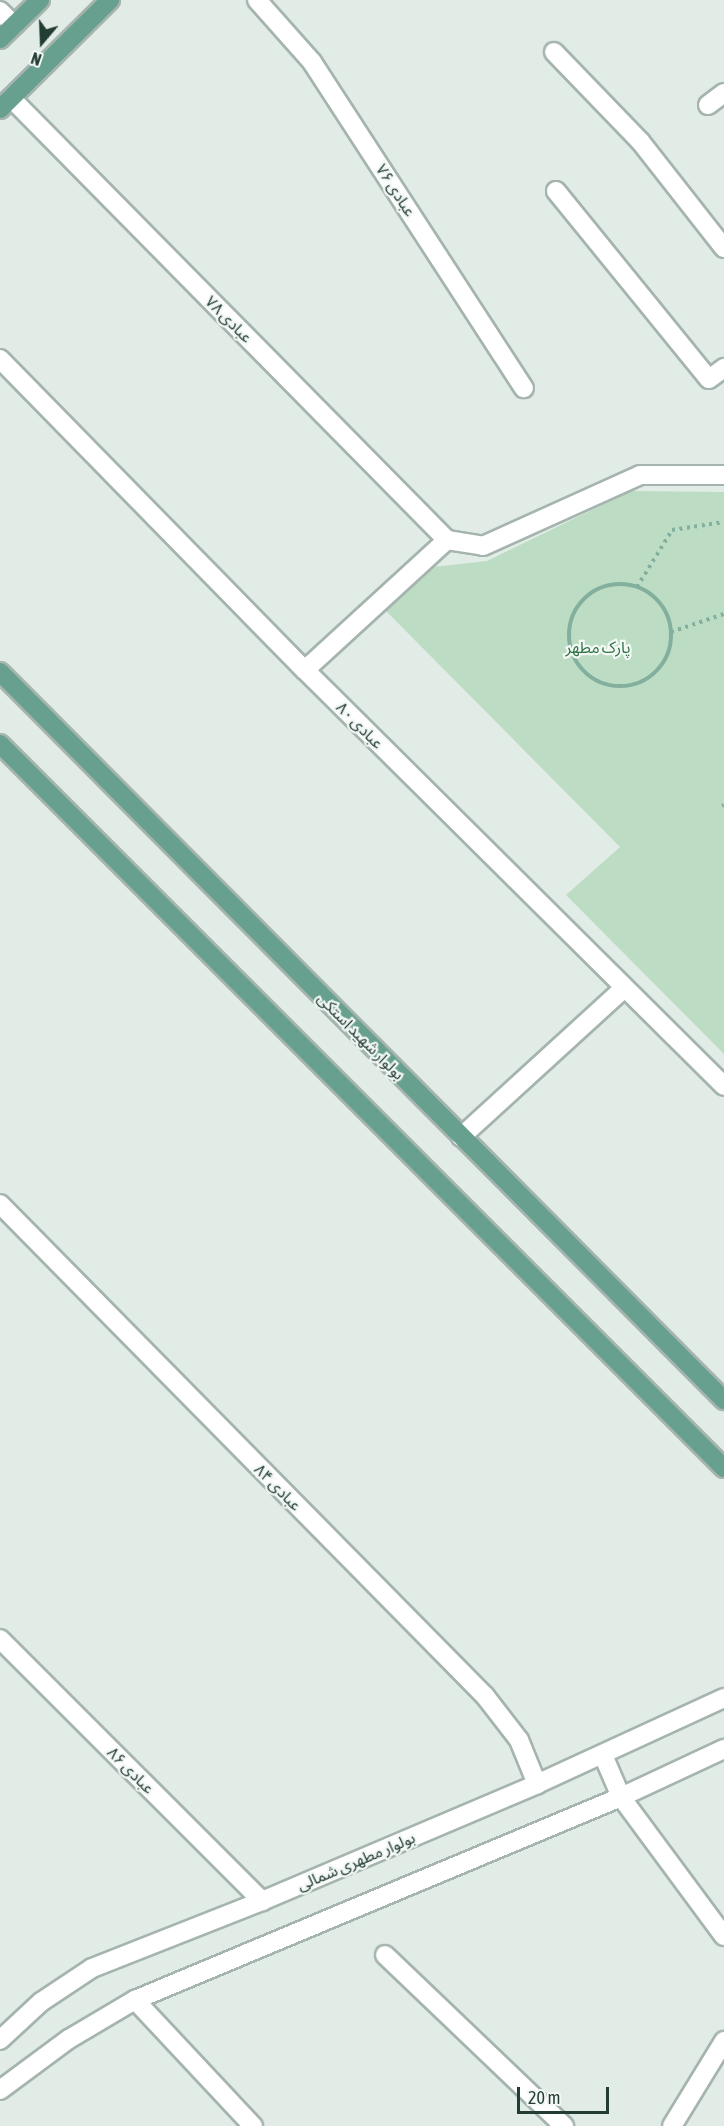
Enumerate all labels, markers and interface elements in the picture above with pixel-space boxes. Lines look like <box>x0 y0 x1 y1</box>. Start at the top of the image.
north arrow <box>12 12 72 72</box>
text: N <box>29 49 44 69</box>
street label: عبادی ۷۶ <box>372 160 420 220</box>
street label: عبادی ۷۸ <box>202 292 256 346</box>
park label: پارک مطهر <box>565 637 631 657</box>
street label: عبادی ۸۰ <box>333 698 387 752</box>
street label: بولوار شهید استکی <box>314 989 408 1083</box>
street label: عبادی ۸۴ <box>251 1460 305 1514</box>
street label: عبادی ۸۶ <box>104 1743 158 1797</box>
street label: بولوار مطهری شمالی <box>294 1827 418 1895</box>
scale bar <box>520 2075 612 2113</box>
text: 20 m <box>528 2087 560 2108</box>

